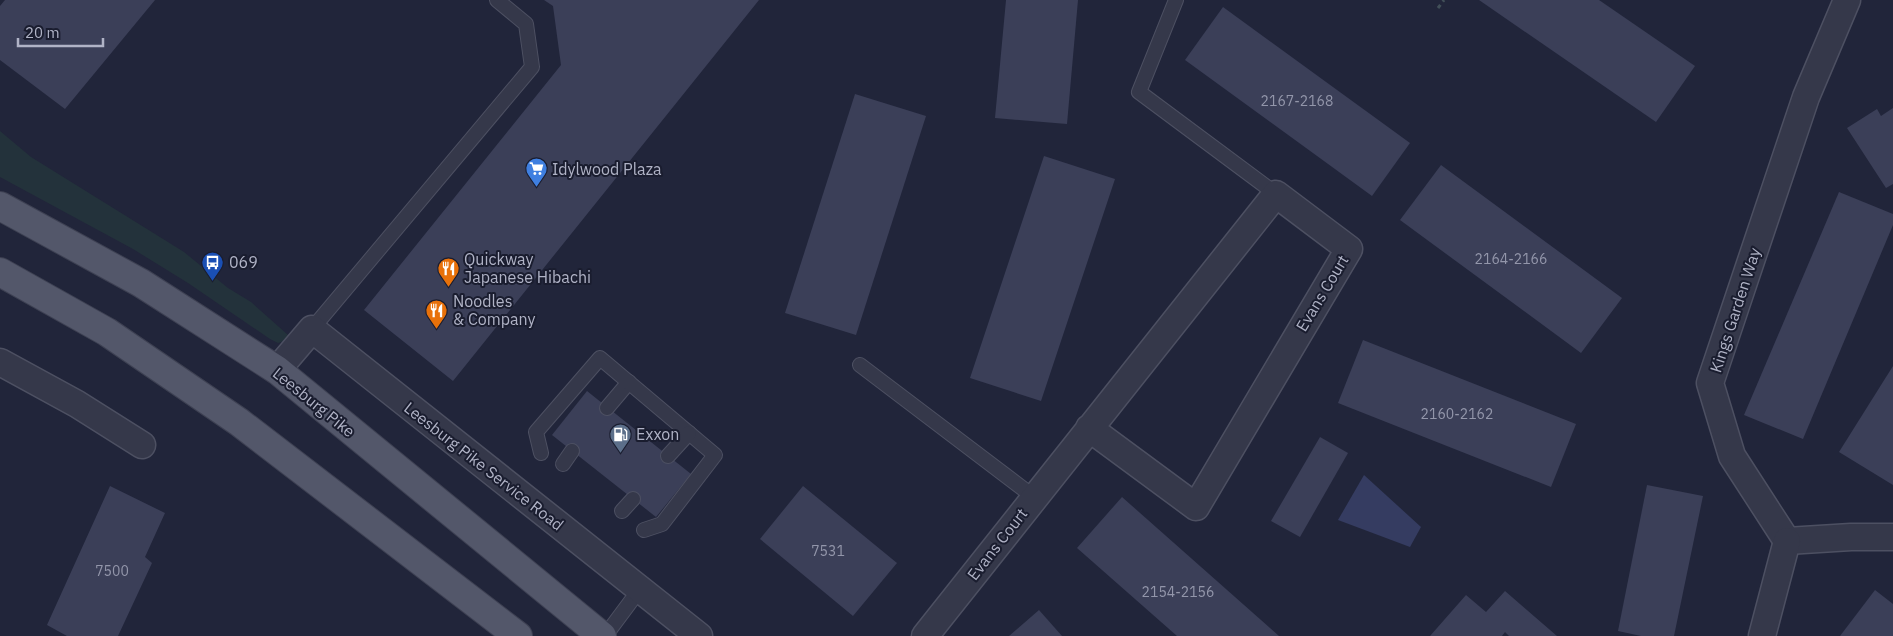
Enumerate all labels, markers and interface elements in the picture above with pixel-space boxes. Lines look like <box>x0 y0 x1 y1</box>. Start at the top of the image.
scale bar <box>18 15 102 47</box>
text: 20 m <box>25 23 60 42</box>
house number: 2167-2168 <box>1261 92 1333 110</box>
supermarket icon: Idylwood Plaza <box>524 157 548 188</box>
place label: Idylwood Plaza <box>552 159 662 179</box>
street label: Kings Garden Way <box>1705 245 1765 375</box>
place label: Quickway Japanese Hibachi <box>464 249 591 287</box>
bus stop icon: 069 <box>201 250 225 281</box>
house number: 2164-2166 <box>1475 250 1547 268</box>
street label: Evans Court <box>1291 251 1353 335</box>
place label: 069 <box>229 252 258 272</box>
restaurant icon: Quickway Japanese Hibachi <box>436 256 460 287</box>
place label: Noodles & Company <box>453 291 536 329</box>
restaurant icon: Noodles & Company <box>425 298 449 329</box>
street label: Leesburg Pike <box>269 363 359 441</box>
street label: Leesburg Pike Service Road <box>400 397 568 535</box>
house number: 2160-2162 <box>1421 405 1493 423</box>
fuel station icon: Exxon <box>608 422 632 453</box>
place label: Exxon <box>636 424 679 444</box>
street label: Evans Court <box>963 504 1031 584</box>
house number: 7531 <box>811 542 845 560</box>
house number: 7500 <box>95 562 129 580</box>
house number: 2154-2156 <box>1142 583 1214 601</box>

